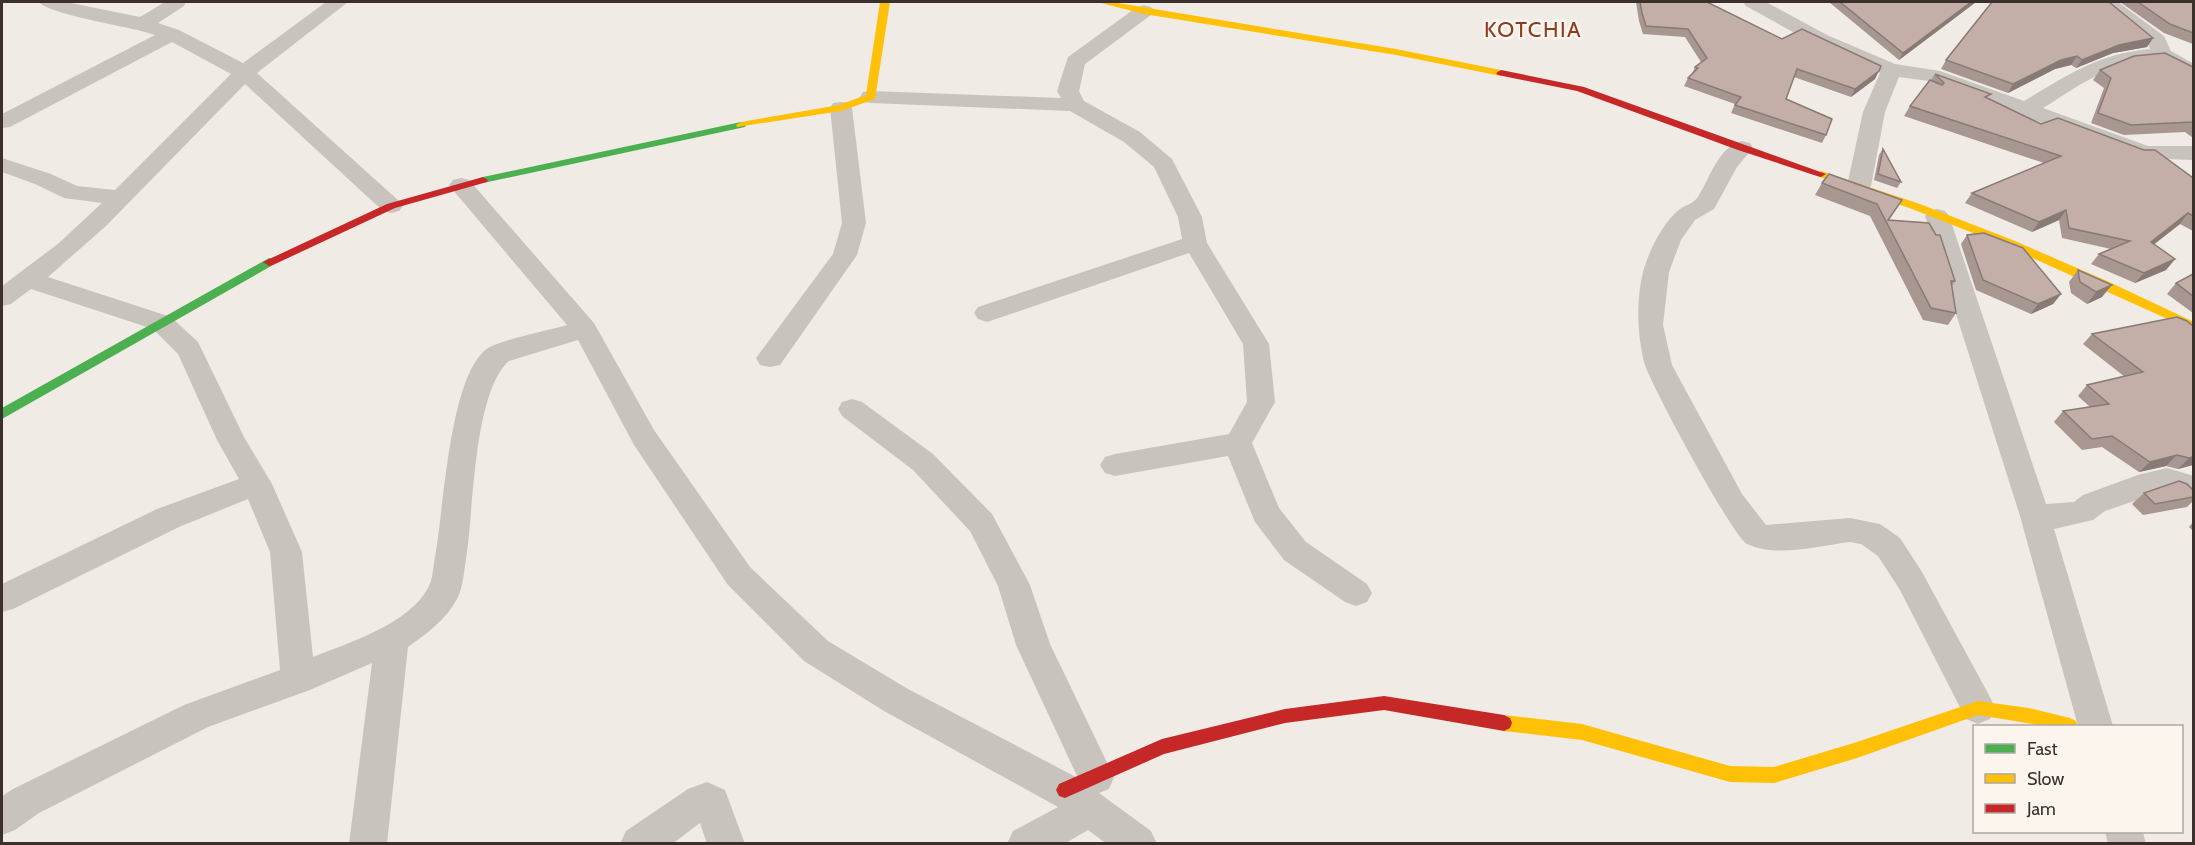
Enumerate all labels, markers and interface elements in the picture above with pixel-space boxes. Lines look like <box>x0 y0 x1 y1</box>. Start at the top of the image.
district label: KOTCHIA <box>1484 16 1582 43</box>
legend <box>1973 725 2183 833</box>
text: Fast <box>2027 738 2058 760</box>
text: Slow <box>2027 768 2064 790</box>
text: Jam <box>2026 798 2056 820</box>

